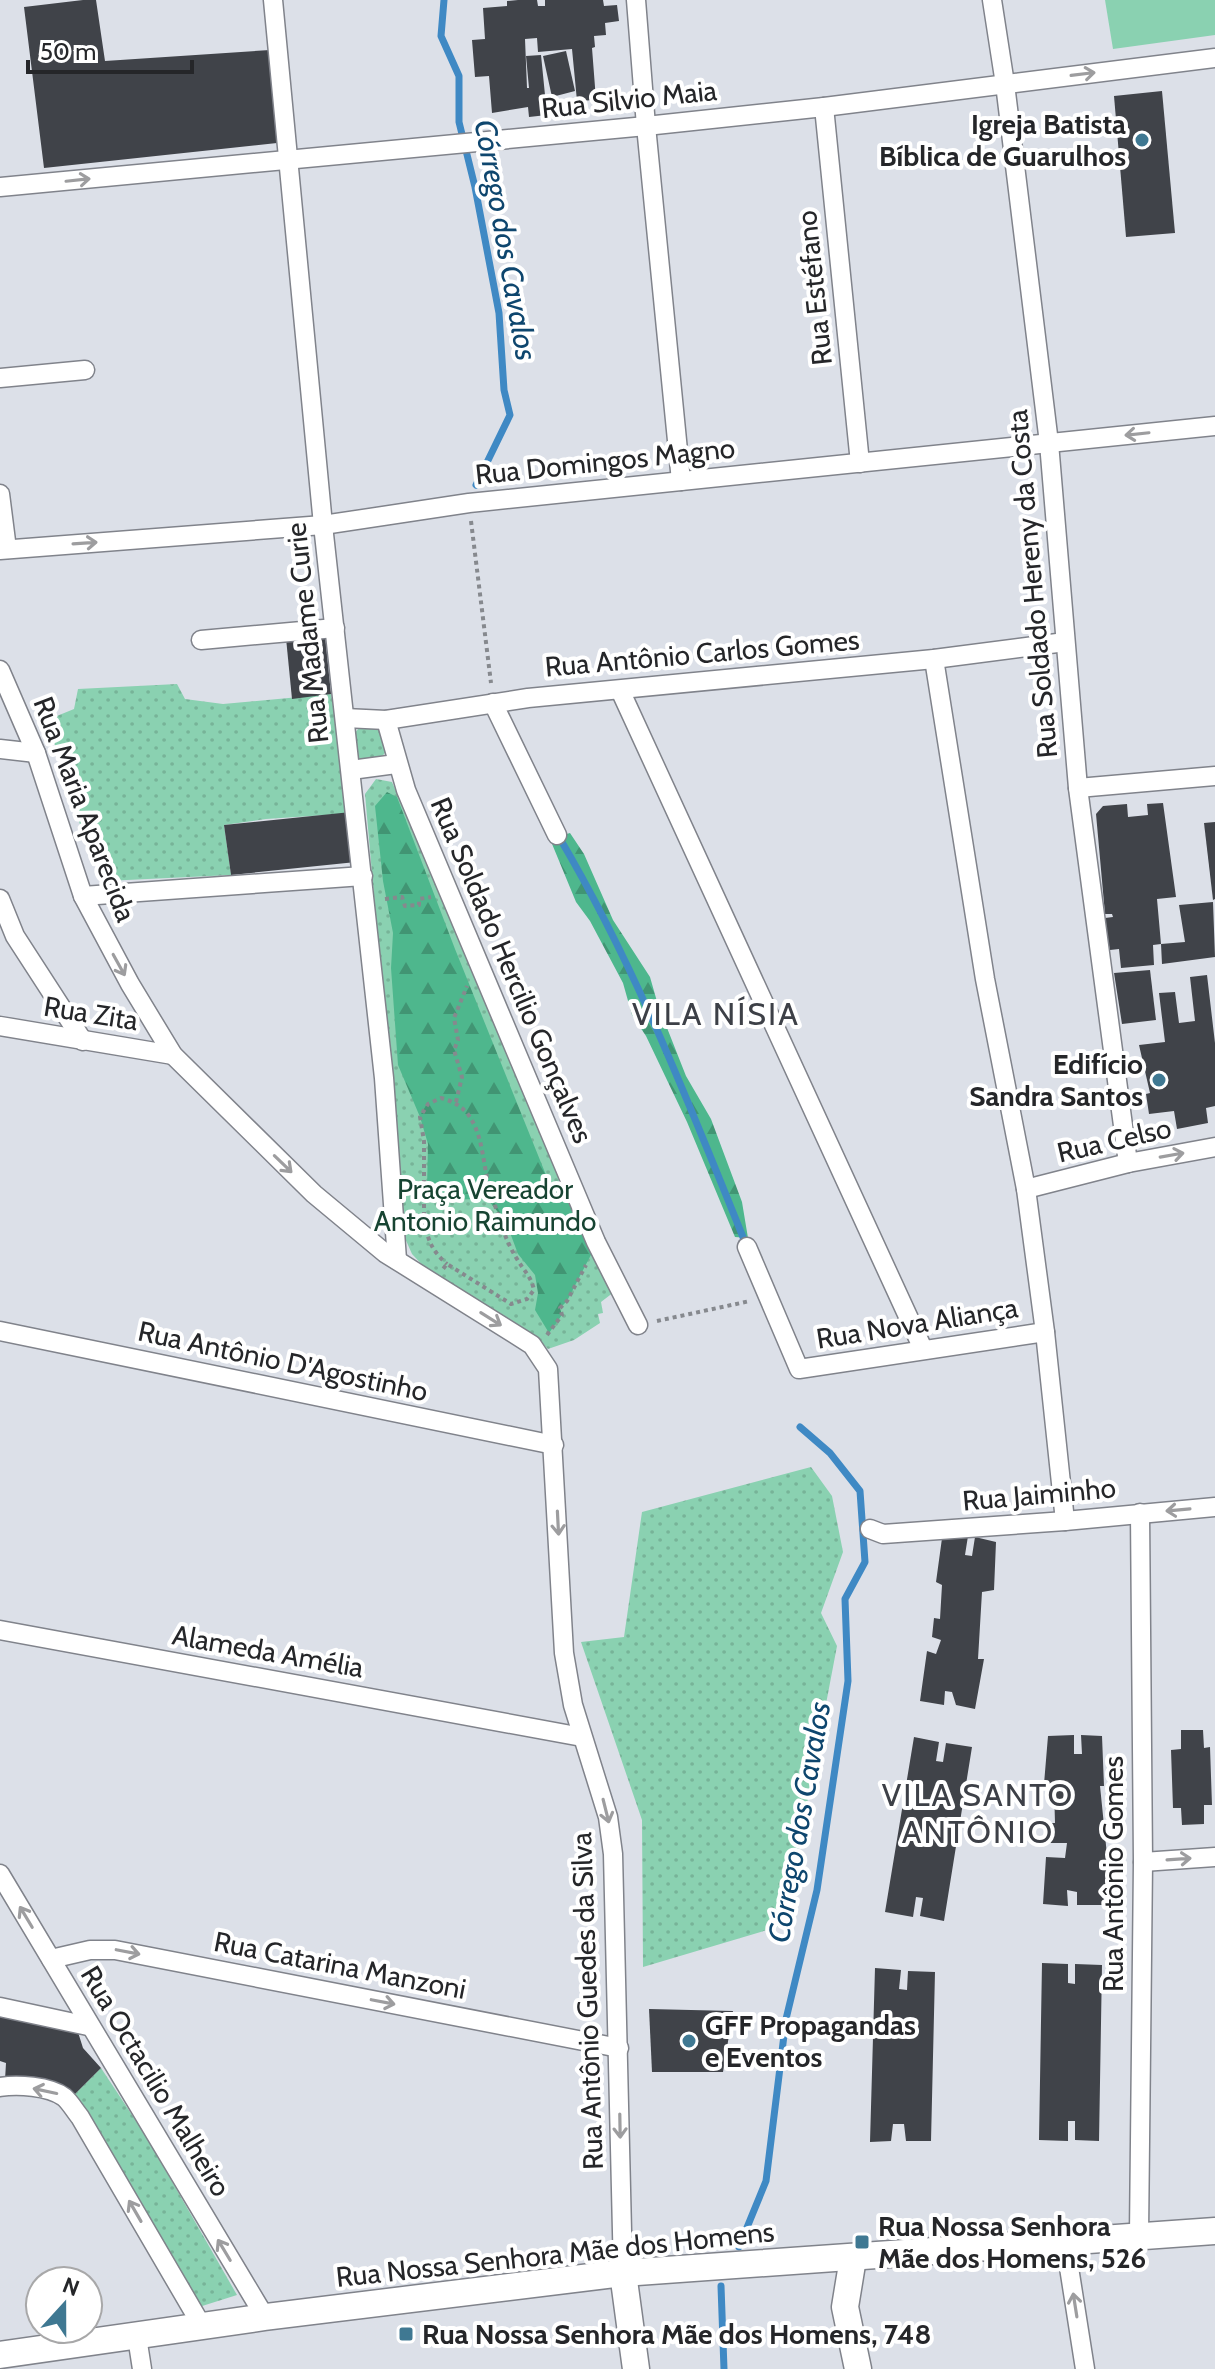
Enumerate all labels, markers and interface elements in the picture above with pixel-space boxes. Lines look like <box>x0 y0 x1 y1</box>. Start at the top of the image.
scale bar <box>28 24 192 74</box>
text: 50 m <box>40 37 96 66</box>
one-way arrow <box>1069 67 1095 82</box>
street label: Rua Silvio Maia <box>540 73 719 125</box>
place label: Igreja Batista Bíblica de Guarulhos <box>879 107 1126 173</box>
water label: Córrego dos Cavalos <box>467 117 545 363</box>
marker: Igreja Batista Bíblica de Guarulhos <box>1133 131 1151 149</box>
one-way arrow <box>64 172 91 187</box>
street label: Rua Estéfano <box>789 209 839 367</box>
street label: Rua Soldado Hereny da Costa <box>1000 408 1064 760</box>
one-way arrow <box>1125 427 1151 442</box>
street label: Rua Domingos Magno <box>473 430 737 492</box>
street label: Rua Madame Curie <box>279 521 335 745</box>
one-way arrow <box>71 535 98 550</box>
street label: Rua Antônio Carlos Gomes <box>543 622 861 684</box>
street label: Rua Maria Aparecida <box>26 692 144 927</box>
street label: Rua Soldado Hercilio Gonçalves <box>424 792 600 1148</box>
one-way arrow <box>112 953 127 977</box>
street label: Rua Zita <box>41 989 141 1037</box>
district label: VILA NÍSIA <box>632 994 800 1033</box>
place label: Edifício Sandra Santos <box>969 1047 1143 1113</box>
marker: Edifício Sandra Santos <box>1150 1071 1168 1089</box>
street label: Rua Celso <box>1054 1110 1174 1170</box>
one-way arrow <box>1158 1146 1184 1161</box>
one-way arrow <box>273 1155 293 1174</box>
park label: Praça Vereador Antonio Raimundo <box>374 1172 596 1238</box>
street label: Rua Nova Aliança <box>814 1290 1021 1356</box>
one-way arrow <box>479 1312 502 1328</box>
street label: Rua Antônio D'Agostinho <box>135 1314 431 1408</box>
street label: Rua Jaiminho <box>961 1470 1117 1518</box>
one-way arrow <box>1165 1503 1191 1518</box>
one-way arrow <box>551 1509 566 1536</box>
street label: Alameda Amélia <box>170 1617 367 1685</box>
water label: Córrego dos Cavalos <box>760 1699 838 1945</box>
street label: Rua Antônio Gomes <box>1096 1756 1130 1992</box>
district label: VILA SANTO ANTÔNIO <box>882 1775 1074 1851</box>
one-way arrow <box>599 1797 614 1823</box>
street label: Rua Antônio Guedes da Silva <box>564 1831 610 2170</box>
one-way arrow <box>1165 1851 1192 1866</box>
one-way arrow <box>17 1906 33 1929</box>
street label: Rua Catarina Manzoni <box>211 1924 469 2006</box>
one-way arrow <box>115 1946 140 1961</box>
street label: Rua Octacilio Malheiro <box>74 1960 238 2202</box>
one-way arrow <box>370 1996 395 2011</box>
place label: GFF Propagandas e Eventos <box>705 2008 916 2074</box>
marker: GFF Propagandas e Eventos <box>680 2032 698 2050</box>
one-way arrow <box>33 2083 59 2098</box>
one-way arrow <box>612 2112 628 2139</box>
one-way arrow <box>127 2200 143 2223</box>
place label: Rua Nossa Senhora Mãe dos Homens, 526 <box>878 2209 1146 2275</box>
street label: Rua Nossa Senhora Mãe dos Homens <box>334 2214 776 2294</box>
marker: Rua Nossa Senhora Mãe dos Homens, 526 <box>853 2233 871 2251</box>
one-way arrow <box>216 2239 232 2262</box>
north arrow <box>24 2265 104 2345</box>
text: N <box>59 2271 83 2302</box>
one-way arrow <box>1067 2293 1082 2318</box>
place label: Rua Nossa Senhora Mãe dos Homens, 748 <box>422 2317 931 2351</box>
marker: Rua Nossa Senhora Mãe dos Homens, 748 <box>397 2325 415 2343</box>

